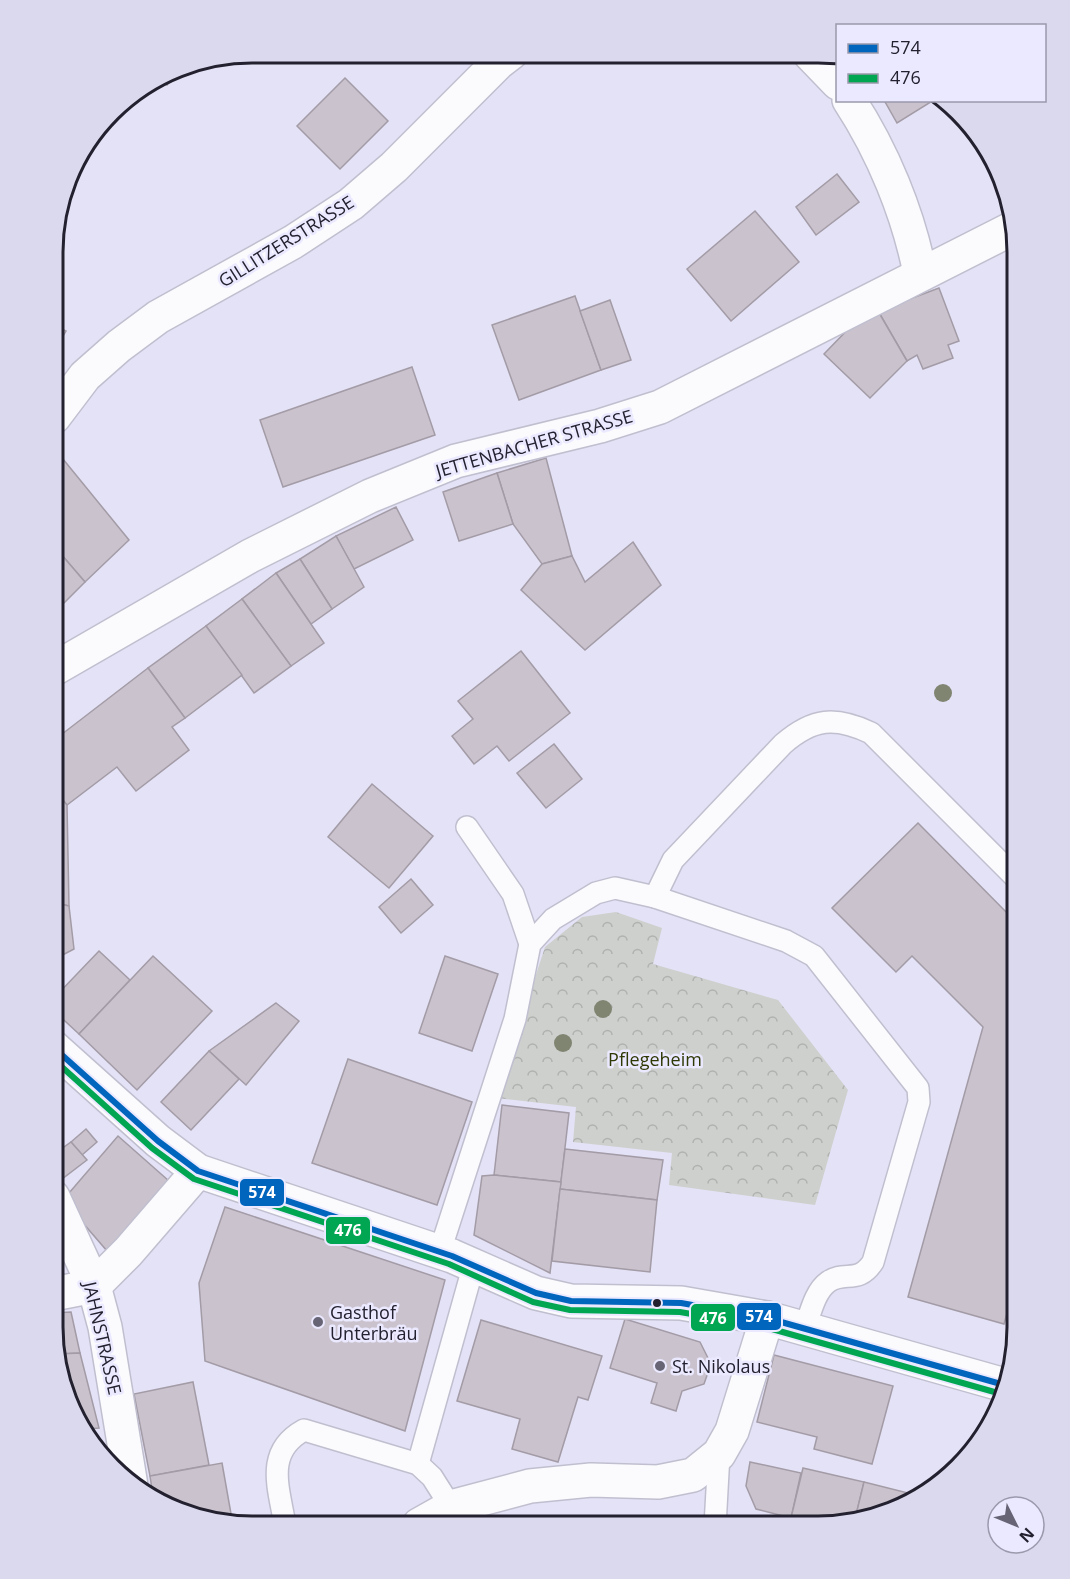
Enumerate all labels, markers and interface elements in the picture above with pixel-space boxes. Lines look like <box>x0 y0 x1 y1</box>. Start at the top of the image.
legend <box>836 24 1046 102</box>
text: 574 <box>890 35 921 59</box>
text: 476 <box>890 65 921 89</box>
street label: GILLITZERSTRASSE <box>214 190 358 292</box>
street label: JETTENBACHER STRASSE <box>431 403 635 483</box>
park label: Pflegeheim <box>608 1047 702 1071</box>
line badge: 574 <box>239 1178 285 1207</box>
text: 574 <box>248 1181 276 1203</box>
line badge: 476 <box>325 1216 371 1245</box>
text: 476 <box>334 1219 362 1241</box>
street label: JAHNSTRASSE <box>78 1277 128 1397</box>
unlabelled marker <box>651 1297 663 1309</box>
place label: Gasthof Unterbräu <box>330 1300 417 1345</box>
line badge: 574 <box>736 1302 782 1331</box>
line badge: 476 <box>690 1303 736 1332</box>
text: 574 <box>745 1305 773 1327</box>
text: 476 <box>699 1307 727 1329</box>
marker: Gasthof Unterbräu <box>311 1315 325 1329</box>
place label: St. Nikolaus <box>672 1354 770 1378</box>
marker: St. Nikolaus <box>653 1359 667 1373</box>
north arrow <box>986 1495 1046 1555</box>
text: N <box>1014 1523 1039 1547</box>

